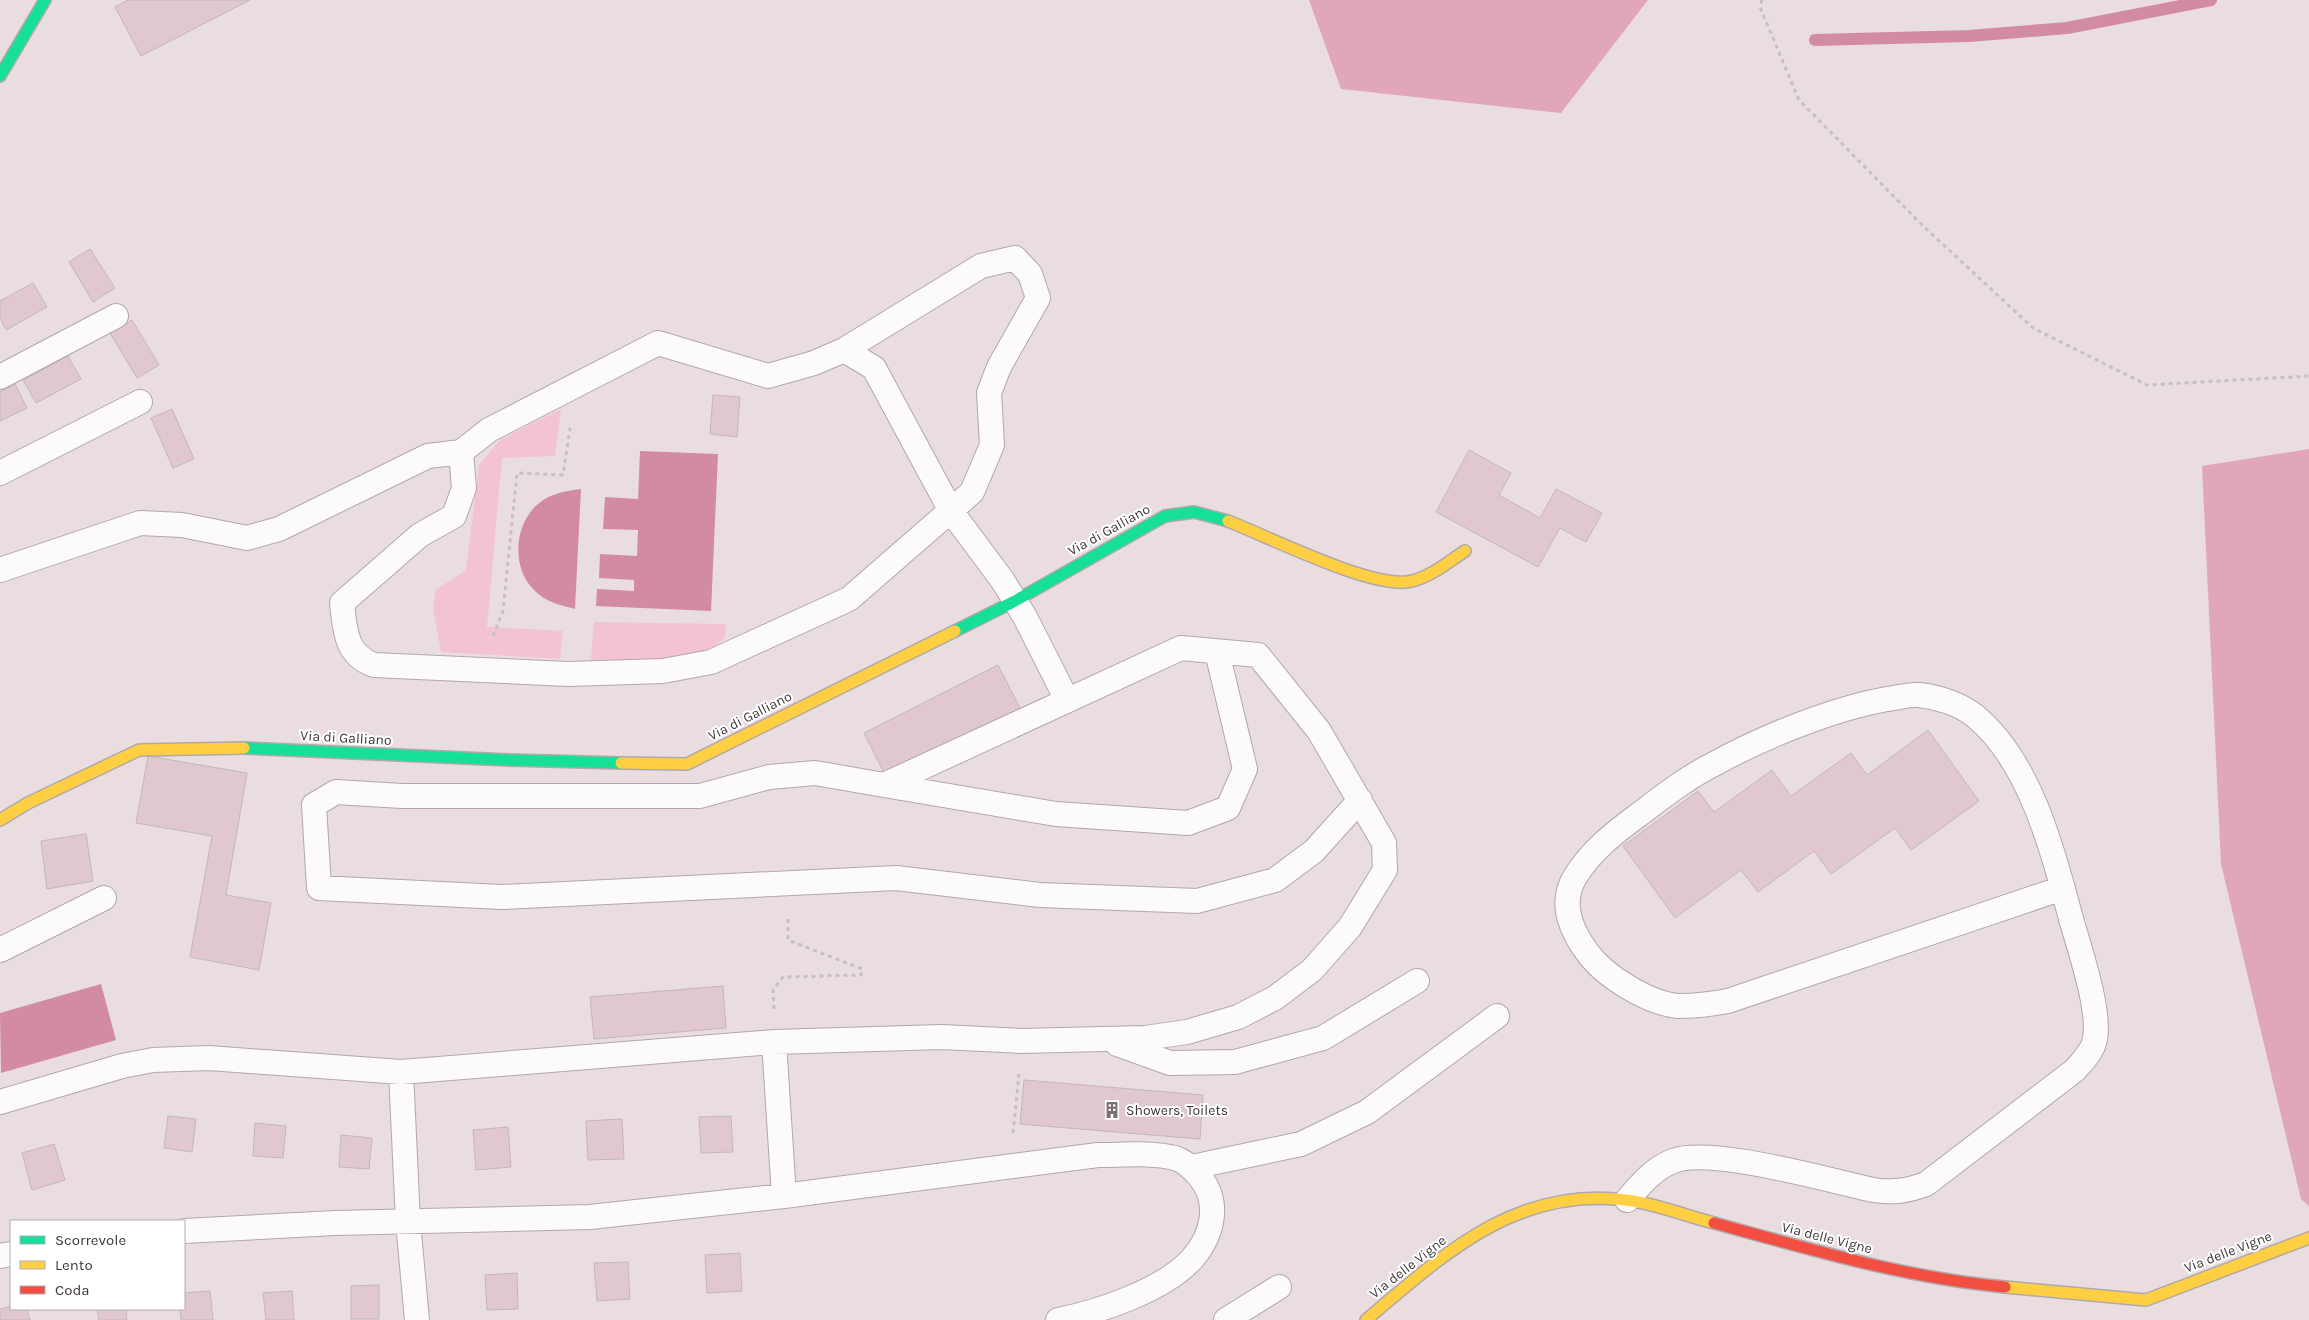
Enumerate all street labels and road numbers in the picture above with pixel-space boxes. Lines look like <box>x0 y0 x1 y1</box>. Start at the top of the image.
street label: Via di Galliano <box>1065 500 1153 560</box>
street label: Via di Galliano <box>705 688 795 744</box>
street label: Via di Galliano <box>300 727 392 749</box>
street label: Via delle Vigne <box>1780 1219 1874 1257</box>
street label: Via delle Vigne <box>2182 1227 2274 1277</box>
street label: Via delle Vigne <box>1366 1232 1450 1302</box>

